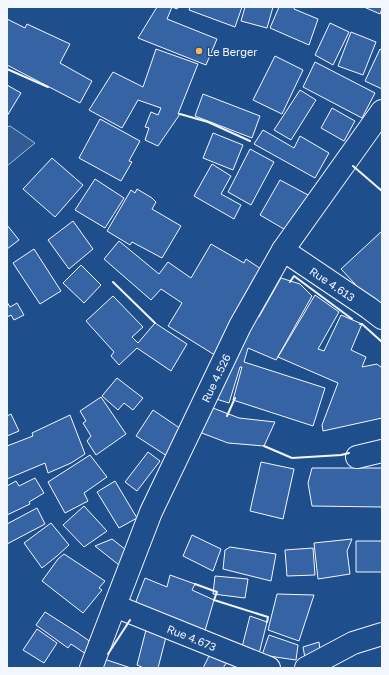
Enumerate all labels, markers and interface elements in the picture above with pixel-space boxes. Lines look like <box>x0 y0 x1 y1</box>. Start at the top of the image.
place label: Le Berger <box>207 45 258 58</box>
marker: Le Berger <box>194 46 204 56</box>
street label: Rue 4.613 <box>308 264 358 303</box>
street label: Rue 4.526 <box>198 351 233 404</box>
street label: Rue 4.673 <box>165 621 219 653</box>

